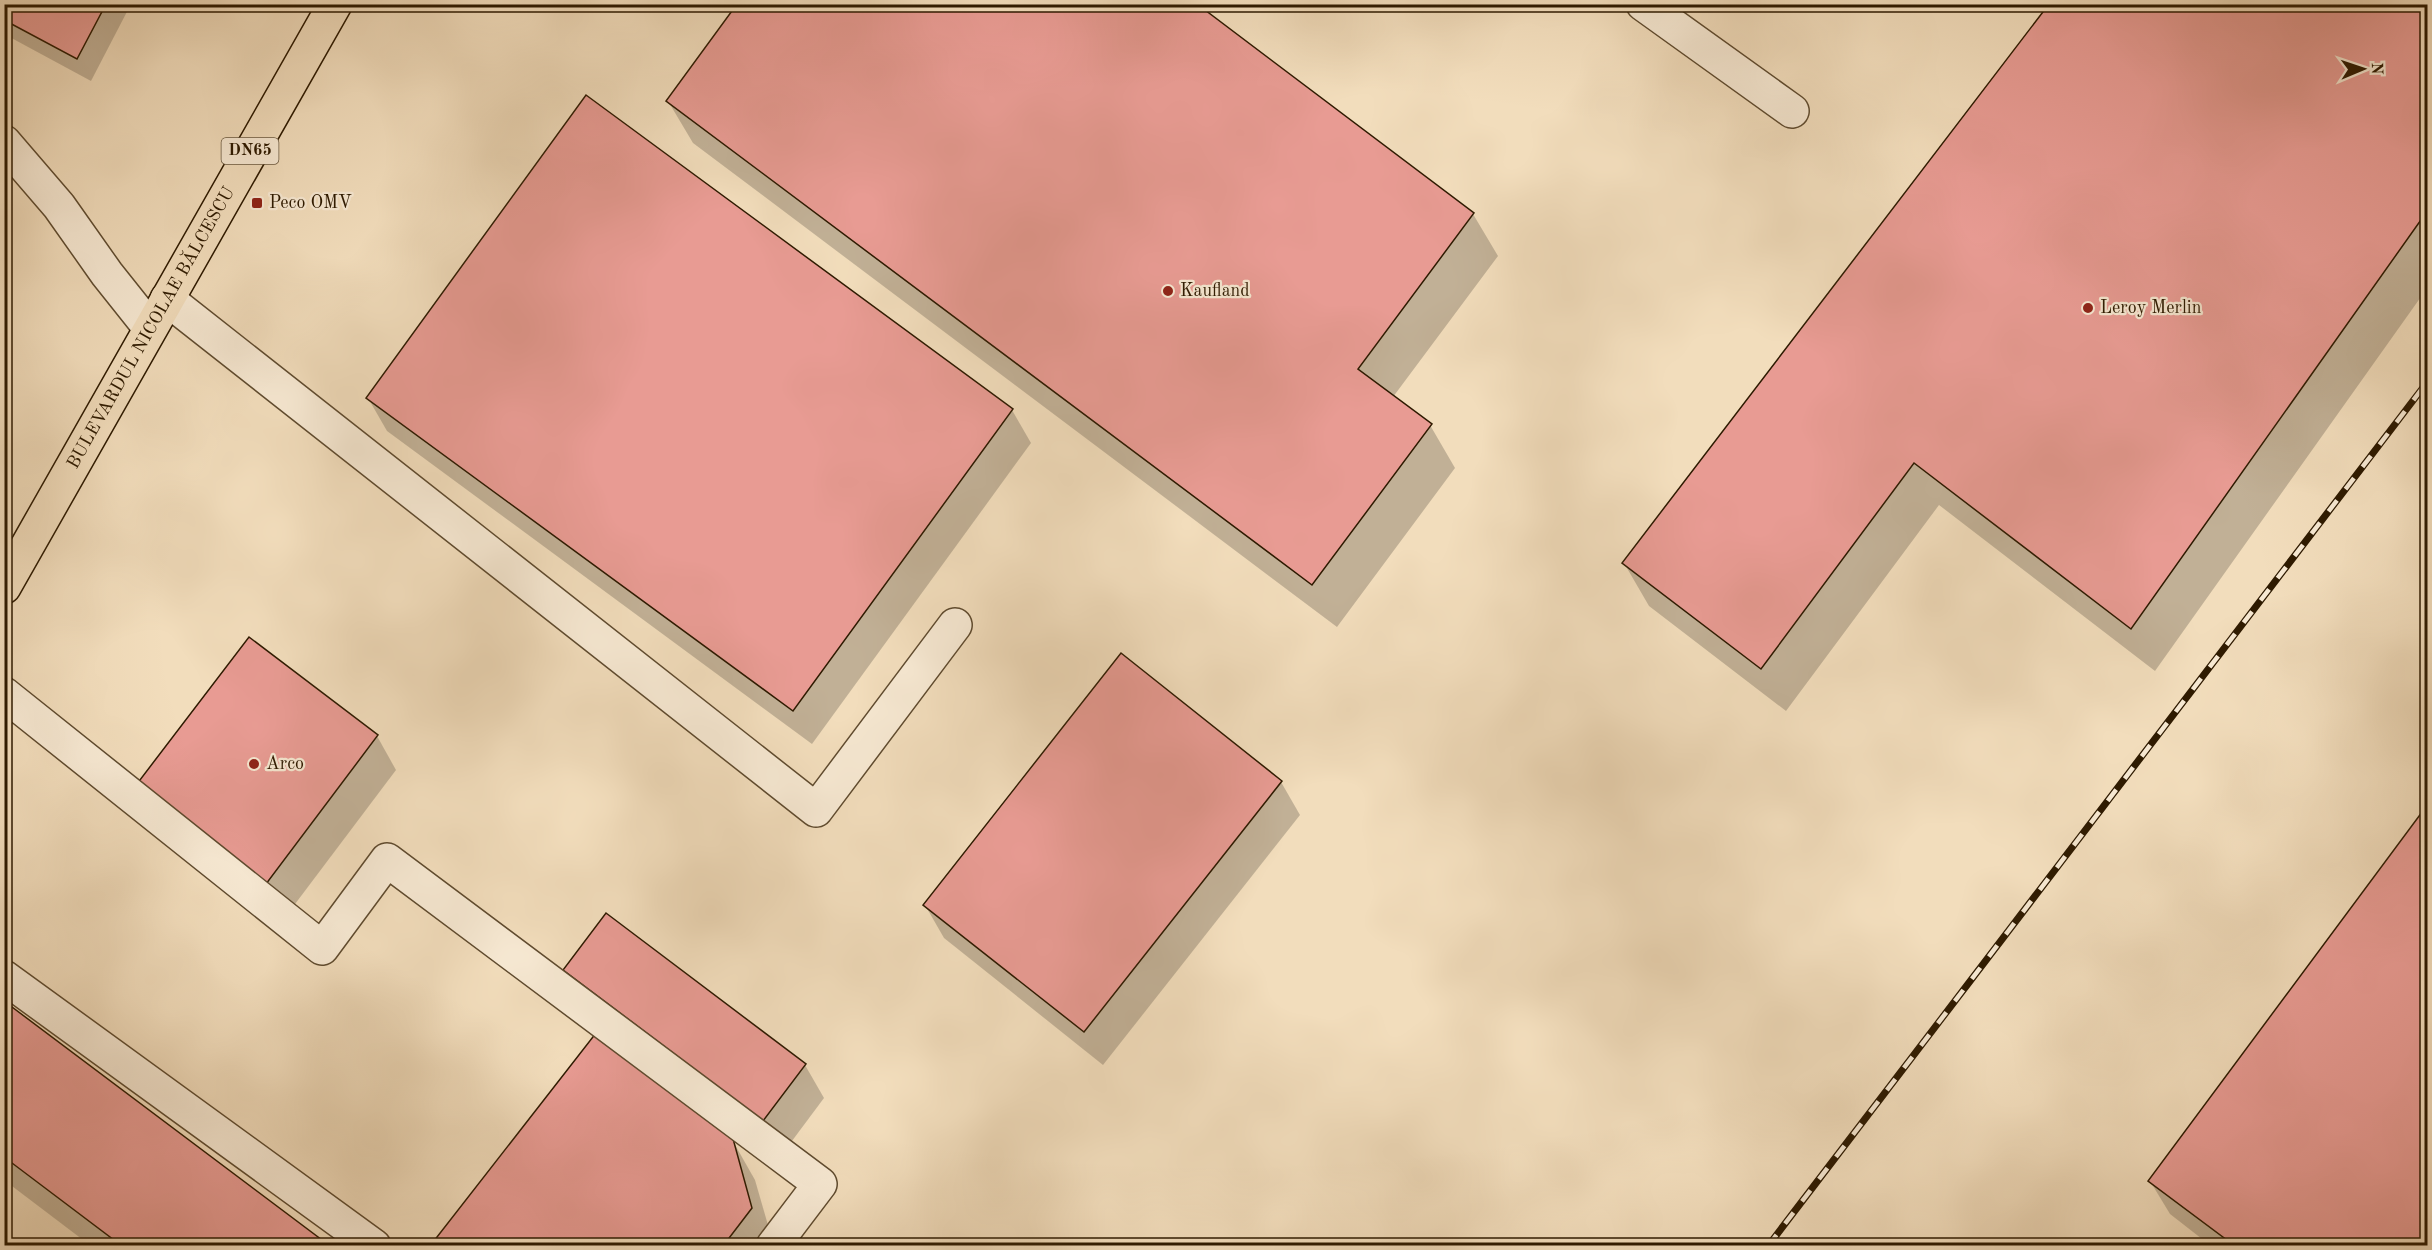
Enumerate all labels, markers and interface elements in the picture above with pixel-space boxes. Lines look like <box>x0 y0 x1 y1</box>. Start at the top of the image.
north arrow <box>2333 39 2393 99</box>
text: N <box>2368 62 2384 76</box>
road number: DN65 <box>222 138 278 164</box>
street label: BULEVARDUL NICOLAE BĂLCESCU <box>64 184 238 472</box>
place label: Peco OMV <box>269 194 352 212</box>
marker: Peco OMV <box>250 196 264 210</box>
place label: Kaufland <box>1180 282 1250 300</box>
marker: Kaufland <box>1161 284 1175 298</box>
place label: Leroy Merlin <box>2100 299 2202 317</box>
marker: Leroy Merlin <box>2081 301 2095 315</box>
place label: Arco <box>266 755 304 773</box>
marker: Arco <box>247 757 261 771</box>

